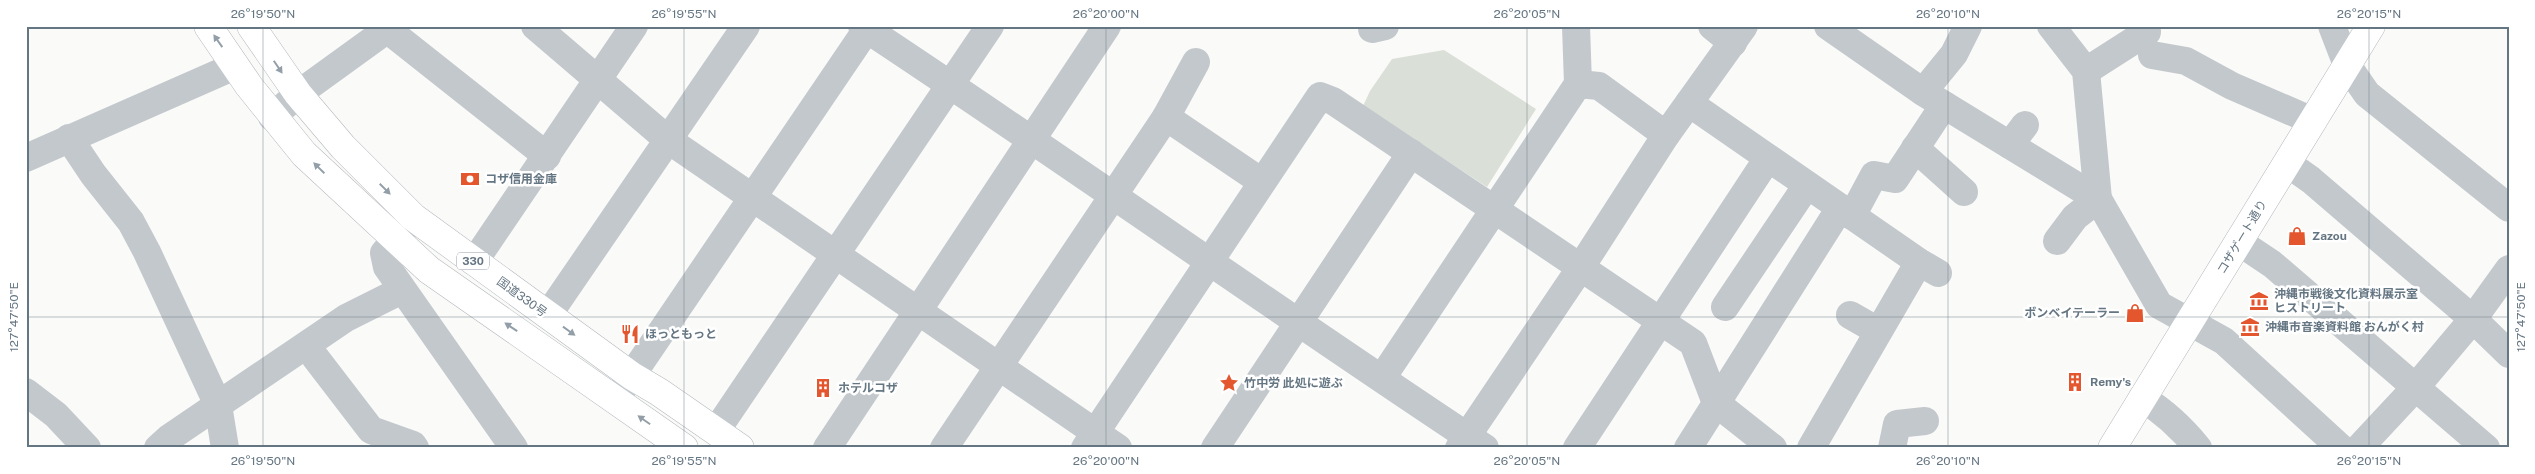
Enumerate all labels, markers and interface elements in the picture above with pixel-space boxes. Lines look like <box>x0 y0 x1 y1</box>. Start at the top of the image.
text: 26°19'50"N <box>231 7 295 21</box>
text: 26°19'55"N <box>651 7 717 21</box>
text: 26°20'00"N <box>1073 7 1139 21</box>
text: 26°20'05"N <box>1494 7 1560 21</box>
text: 26°20'10"N <box>1916 7 1980 21</box>
text: 26°20'15"N <box>2337 7 2401 21</box>
one-way arrow <box>213 34 223 48</box>
one-way arrow <box>274 60 283 74</box>
one-way arrow <box>313 162 325 174</box>
bank icon: コザ信用金庫 <box>459 168 481 190</box>
place label: コザ信用金庫 <box>485 172 557 186</box>
one-way arrow <box>379 183 391 195</box>
street label: コザゲート通り <box>2214 197 2270 277</box>
shop icon: Zazou <box>2286 225 2308 247</box>
place label: Zazou <box>2312 229 2347 243</box>
road number: 330 <box>457 252 489 270</box>
street label: 国道330号 <box>494 274 550 320</box>
text: 127°47'50"E <box>7 282 21 352</box>
text: 127°47'50"E <box>2514 282 2528 352</box>
place label: 沖縄市戦後文化資料展示室 ヒストリート <box>2274 287 2418 315</box>
museum icon: 沖縄市戦後文化資料展示室 ヒストリート <box>2248 290 2270 312</box>
shop icon: ボンベイテーラー <box>2124 302 2146 324</box>
place label: ボンベイテーラー <box>2024 306 2120 320</box>
museum icon: 沖縄市音楽資料館 おんがく村 <box>2239 316 2261 338</box>
place label: 沖縄市音楽資料館 おんがく村 <box>2265 320 2424 334</box>
one-way arrow <box>505 322 518 331</box>
restaurant icon: ほっともっと <box>619 323 641 345</box>
one-way arrow <box>562 326 576 336</box>
place label: ほっともっと <box>645 327 717 341</box>
building icon: Remy's <box>2064 371 2086 393</box>
place icon: 竹中労 此処に遊ぶ <box>1218 372 1240 394</box>
place label: Remy's <box>2090 375 2131 389</box>
place label: 竹中労 此処に遊ぶ <box>1244 376 1343 390</box>
building icon: ホテルコザ <box>812 377 834 399</box>
place label: ホテルコザ <box>838 381 898 395</box>
one-way arrow <box>637 415 651 425</box>
text: 26°19'50"N <box>231 454 295 468</box>
text: 26°19'55"N <box>651 454 717 468</box>
text: 26°20'00"N <box>1073 454 1139 468</box>
text: 26°20'05"N <box>1494 454 1560 468</box>
text: 26°20'10"N <box>1916 454 1980 468</box>
text: 26°20'15"N <box>2337 454 2401 468</box>

